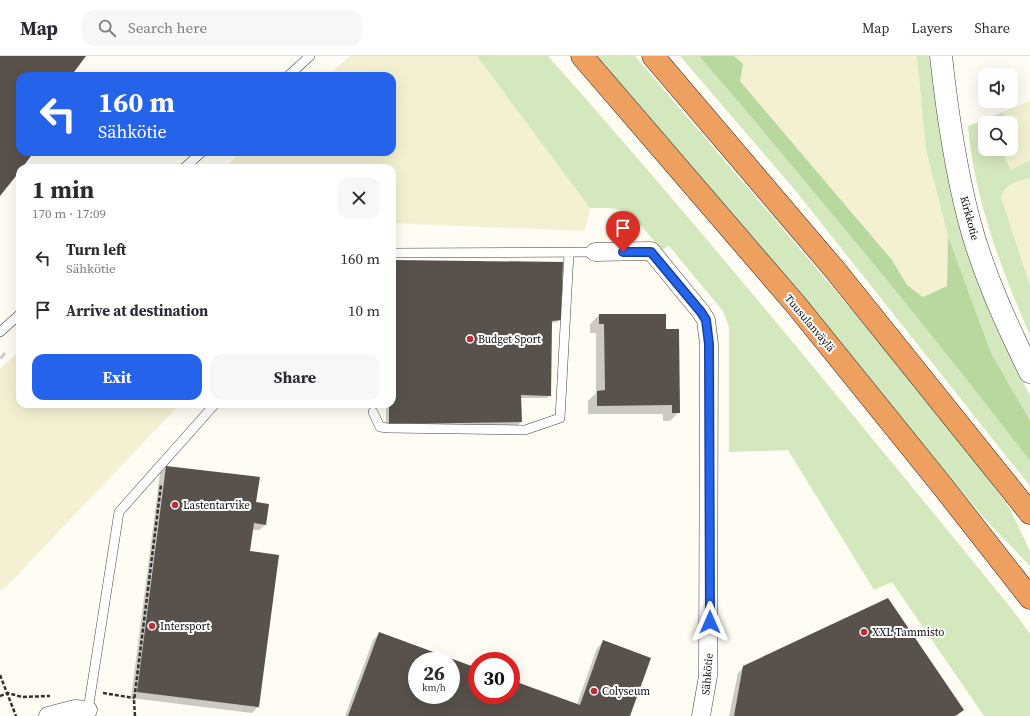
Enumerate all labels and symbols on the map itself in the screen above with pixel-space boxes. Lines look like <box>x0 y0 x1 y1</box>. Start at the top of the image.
street label: Kirkkotie <box>956 194 983 242</box>
pin <box>606 211 640 252</box>
street label: Tuusulanväylä <box>781 291 838 355</box>
place label: Budget Sport <box>478 332 541 347</box>
marker: Budget Sport <box>465 334 475 344</box>
place label: Lastentarvike <box>183 498 250 513</box>
marker: Lastentarvike <box>170 500 180 510</box>
position arrow <box>689 601 731 643</box>
place label: Intersport <box>160 619 210 634</box>
marker: Intersport <box>147 621 157 631</box>
place label: XXL Tammisto <box>872 625 944 640</box>
marker: XXL Tammisto <box>859 627 869 637</box>
speed limit sign: 30 <box>468 652 520 704</box>
street label: Sähkötie <box>698 652 717 696</box>
place label: Colyseum <box>602 684 650 699</box>
marker: Colyseum <box>589 686 599 696</box>

